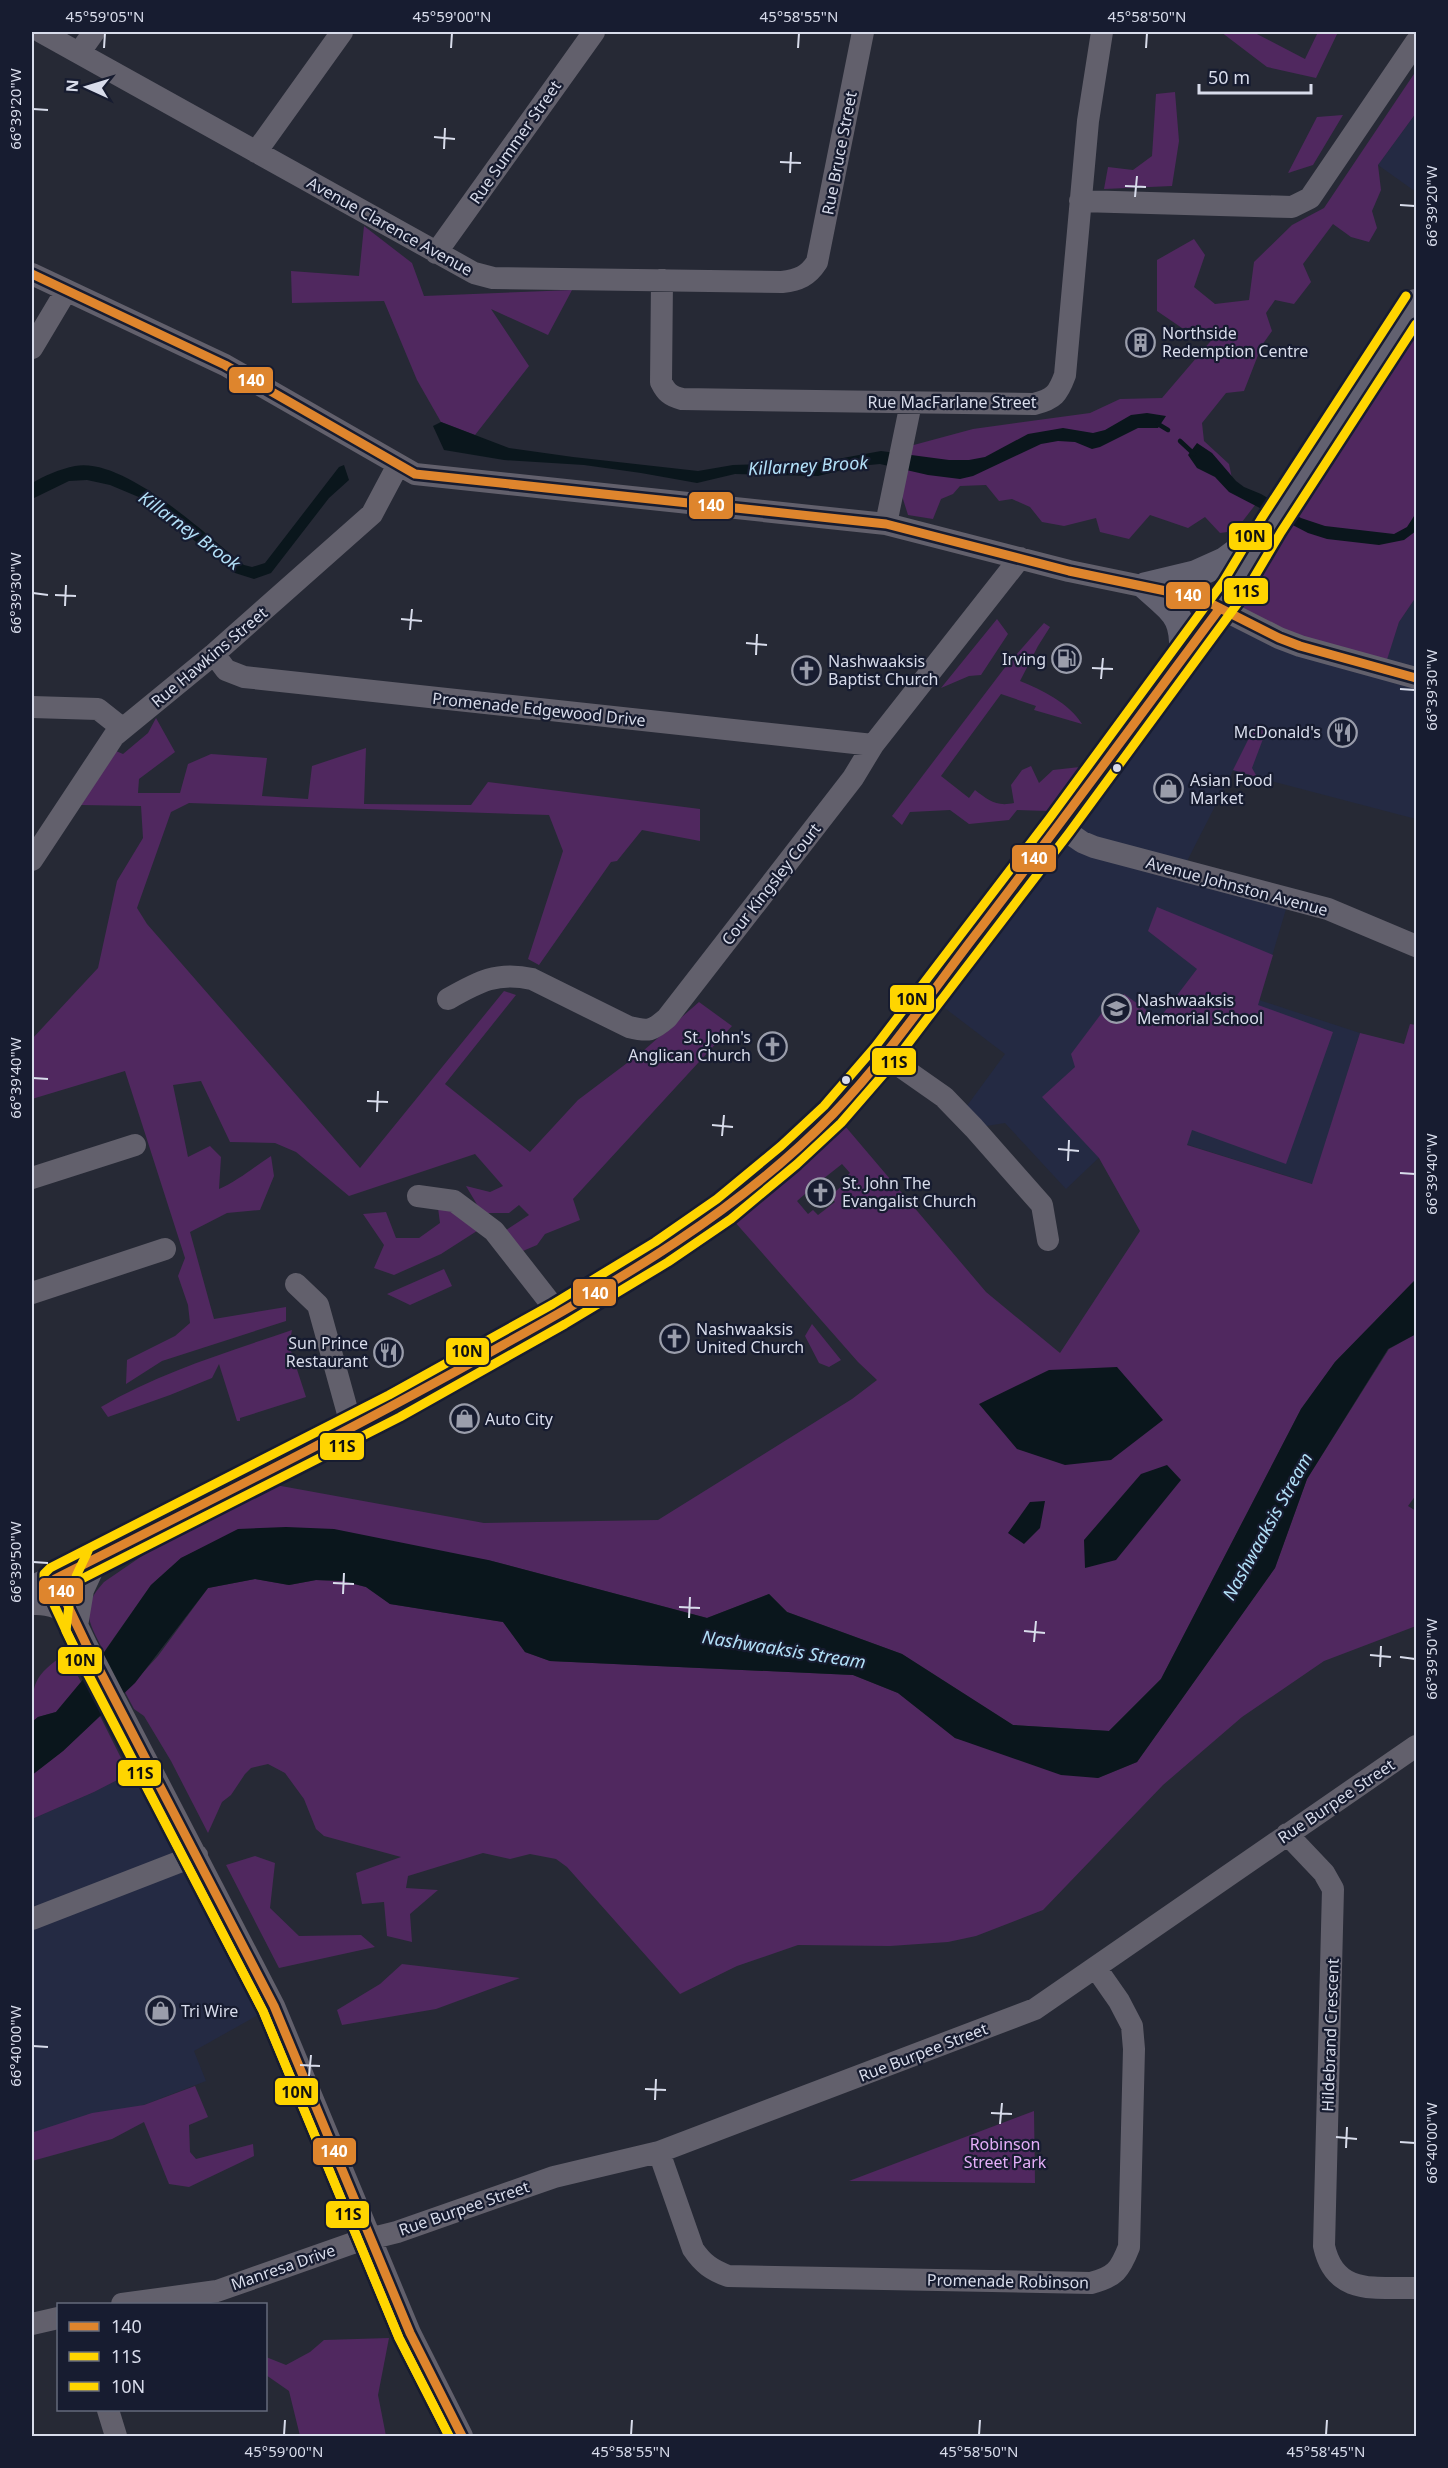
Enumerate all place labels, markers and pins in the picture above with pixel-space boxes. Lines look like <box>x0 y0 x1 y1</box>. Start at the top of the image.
place label: Northside Redemption Centre <box>1162 322 1308 362</box>
building icon: Northside Redemption Centre <box>1125 326 1157 358</box>
fuel station icon: Irving <box>1051 643 1083 675</box>
place label: Irving <box>1002 648 1046 670</box>
place label: Nashwaaksis Baptist Church <box>828 650 938 690</box>
church icon: Nashwaaksis Baptist Church <box>791 654 823 686</box>
restaurant icon: McDonald's <box>1326 716 1358 748</box>
place label: McDonald's <box>1234 721 1321 743</box>
unlabelled marker <box>1111 762 1123 774</box>
place label: Asian Food Market <box>1190 769 1273 809</box>
shop icon: Asian Food Market <box>1153 773 1185 805</box>
place label: Nashwaaksis Memorial School <box>1137 989 1263 1029</box>
school or university icon: Nashwaaksis Memorial School <box>1100 993 1132 1025</box>
place label: St. John's Anglican Church <box>628 1026 751 1066</box>
church icon: St. John's Anglican Church <box>756 1030 788 1062</box>
unlabelled marker <box>840 1074 852 1086</box>
place label: St. John The Evangalist Church <box>842 1172 976 1212</box>
church icon: St. John The Evangalist Church <box>805 1176 837 1208</box>
place label: Nashwaaksis United Church <box>696 1318 804 1358</box>
church icon: Nashwaaksis United Church <box>659 1322 691 1354</box>
place label: Sun Prince Restaurant <box>286 1332 368 1372</box>
restaurant icon: Sun Prince Restaurant <box>373 1336 405 1368</box>
shop icon: Auto City <box>448 1403 480 1435</box>
place label: Auto City <box>485 1408 554 1430</box>
shop icon: Tri Wire <box>144 1995 176 2027</box>
place label: Tri Wire <box>181 2000 238 2022</box>

